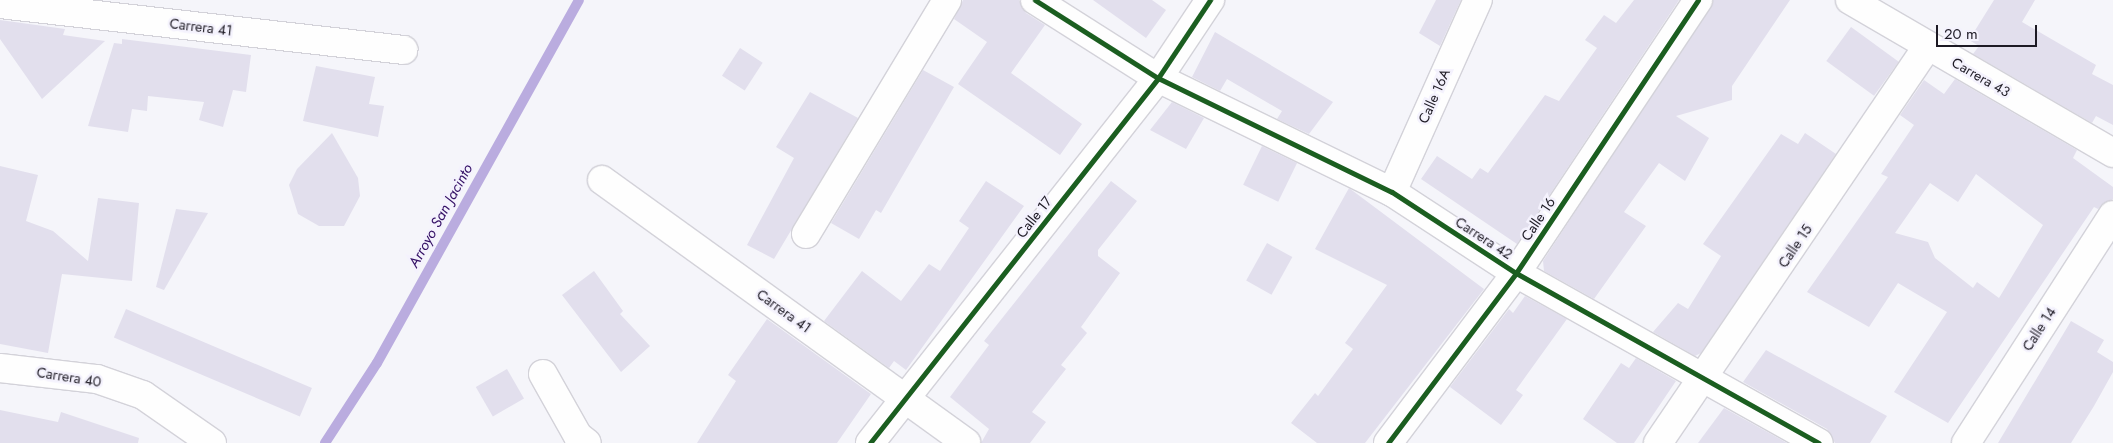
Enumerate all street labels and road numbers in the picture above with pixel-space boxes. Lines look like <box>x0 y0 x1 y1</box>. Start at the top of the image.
street label: Carrera 41 <box>169 15 233 39</box>
street label: Carrera 43 <box>1949 54 2013 100</box>
street label: Calle 16A <box>1415 66 1453 126</box>
street label: Calle 17 <box>1013 193 1055 241</box>
street label: Calle 16 <box>1517 194 1559 244</box>
street label: Carrera 42 <box>1452 213 1516 263</box>
street label: Calle 15 <box>1775 221 1815 271</box>
street label: Carrera 41 <box>754 286 814 336</box>
street label: Calle 14 <box>2019 304 2059 354</box>
street label: Carrera 40 <box>35 364 103 390</box>

